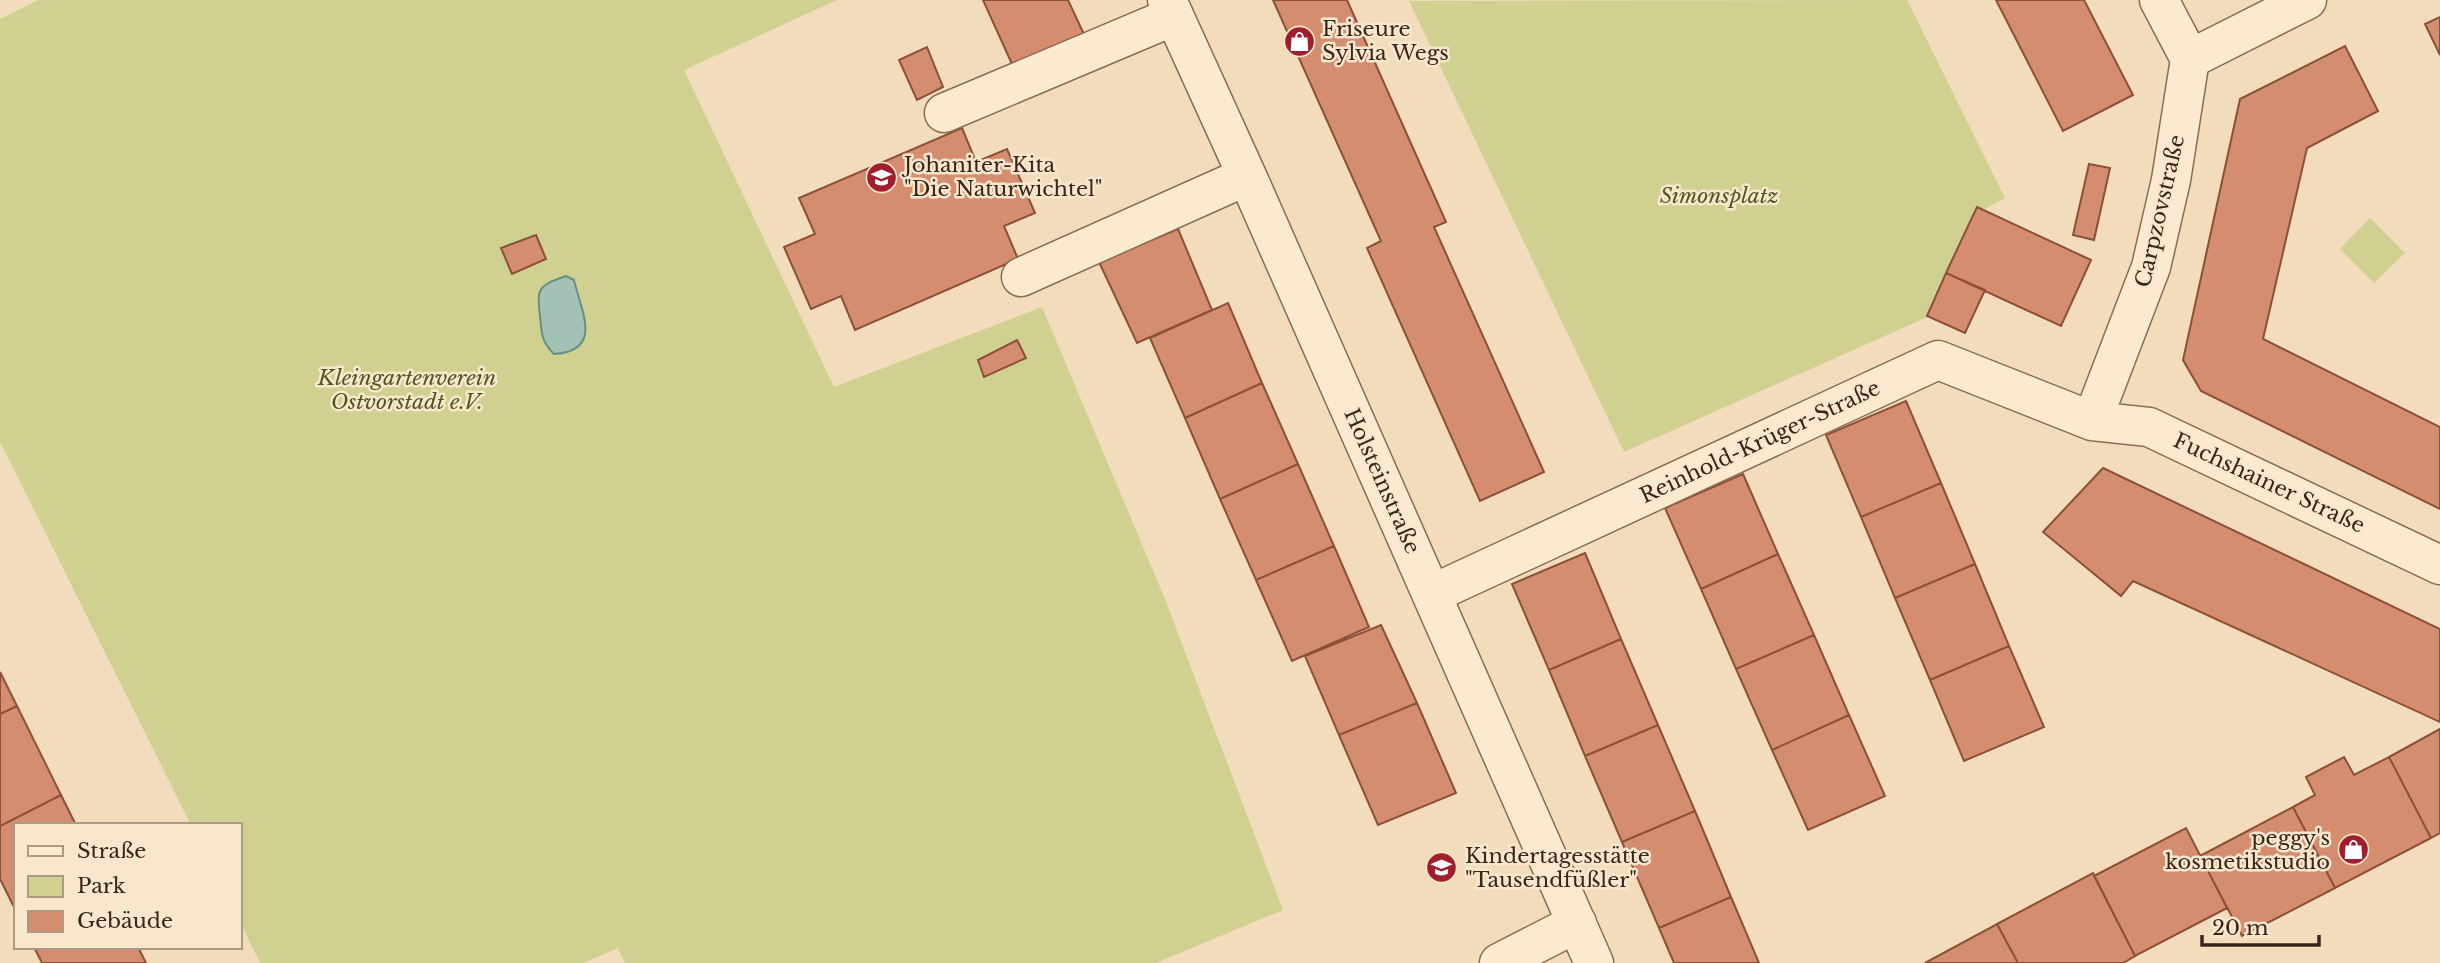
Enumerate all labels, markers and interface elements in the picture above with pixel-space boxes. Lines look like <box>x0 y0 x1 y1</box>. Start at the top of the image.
place label: Friseure Sylvia Wegs <box>1322 16 1449 66</box>
shop icon: Friseure Sylvia Wegs <box>1282 24 1316 58</box>
street label: Carpzovstraße <box>2130 132 2190 290</box>
place label: Johaniter-Kita "Die Naturwichtel" <box>901 152 1103 202</box>
school or university icon: Johaniter-Kita "Die Naturwichtel" <box>864 160 898 194</box>
park label: Simonsplatz <box>1660 183 1778 209</box>
park label: Kleingartenverein Ostvorstadt e.V. <box>317 365 496 415</box>
street label: Reinhold-Krüger-Straße <box>1636 375 1884 509</box>
street label: Holsteinstraße <box>1338 404 1426 558</box>
street label: Fuchshainer Straße <box>2169 427 2369 539</box>
legend <box>14 823 242 949</box>
place label: peggy's kosmetikstudio <box>2165 825 2330 875</box>
shop icon: peggy's kosmetikstudio <box>2336 833 2370 867</box>
text: Straße <box>77 838 146 864</box>
place label: Kindertagesstätte "Tausendfüßler" <box>1465 843 1650 893</box>
school or university icon: Kindertagesstätte "Tausendfüßler" <box>1425 851 1459 885</box>
text: Park <box>77 873 126 899</box>
scale bar <box>2202 904 2319 948</box>
text: Gebäude <box>77 908 173 934</box>
text: 20 m <box>2212 915 2269 941</box>

